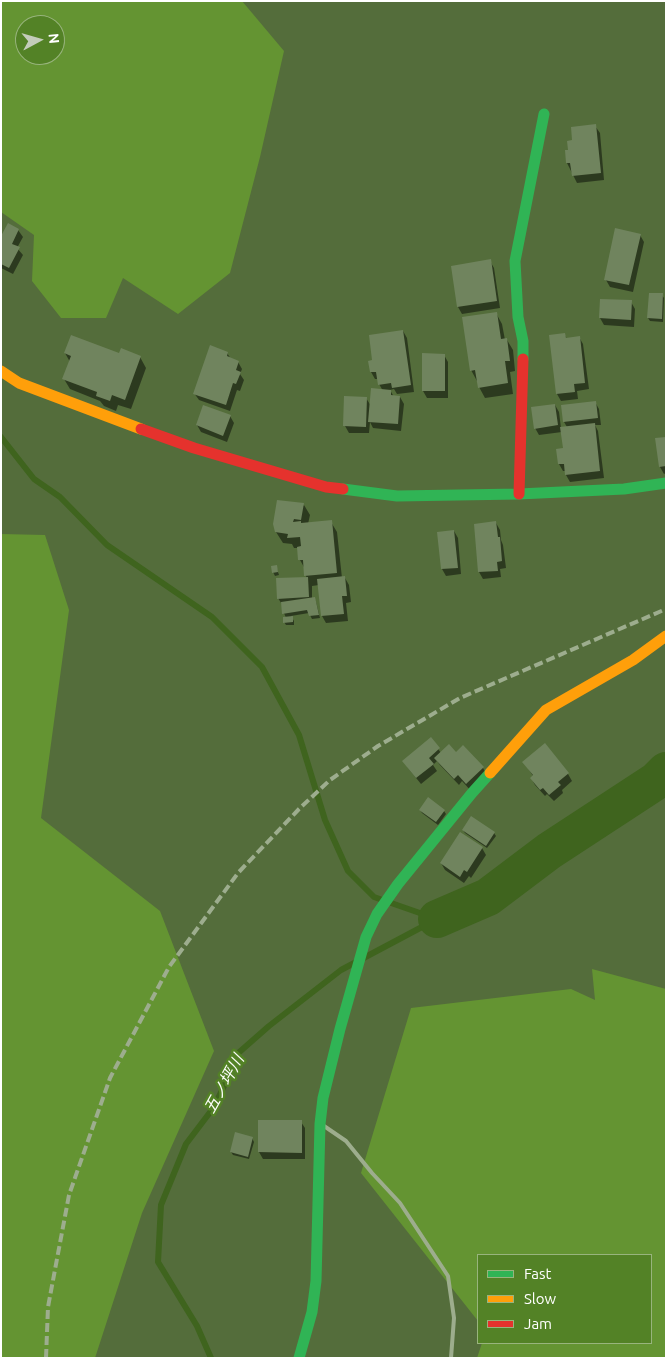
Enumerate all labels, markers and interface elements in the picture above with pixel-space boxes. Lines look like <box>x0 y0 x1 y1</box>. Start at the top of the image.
north arrow <box>15 15 65 65</box>
text: N <box>45 32 62 45</box>
water label: 五ノ坪川 <box>200 1051 248 1117</box>
legend <box>477 1254 652 1344</box>
text: Fast <box>524 1265 551 1282</box>
text: Slow <box>524 1290 556 1307</box>
text: Jam <box>524 1315 552 1332</box>

